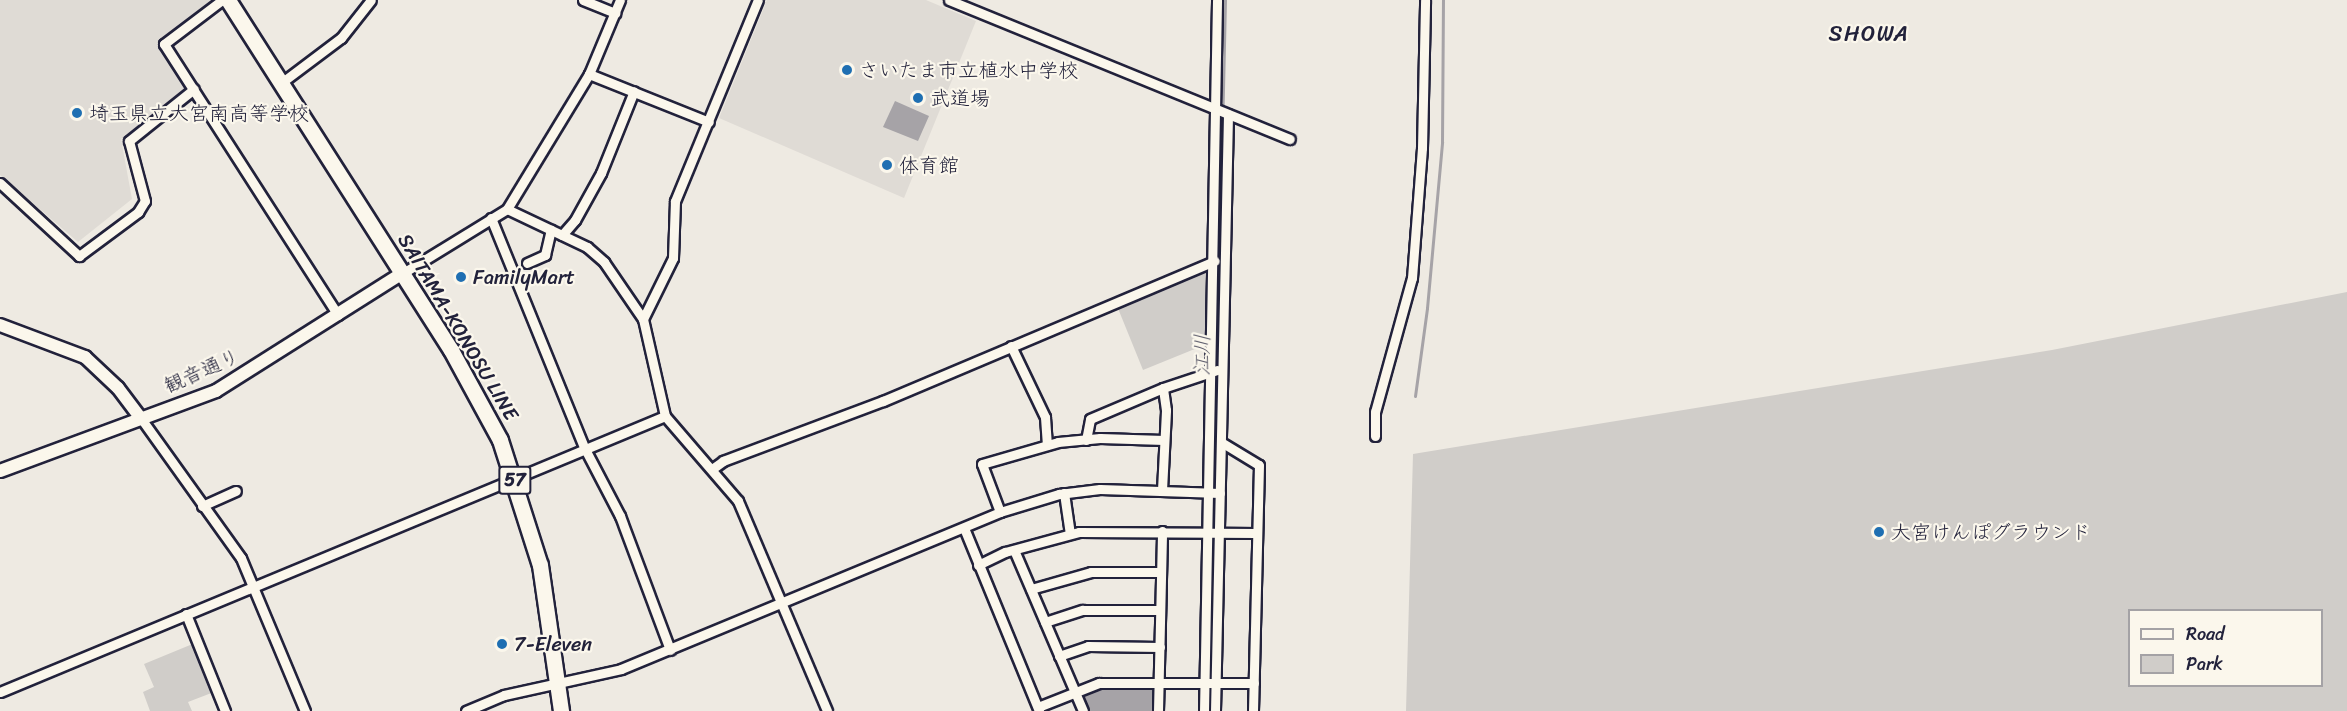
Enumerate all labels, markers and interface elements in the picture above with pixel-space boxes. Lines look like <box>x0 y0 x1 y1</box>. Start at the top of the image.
district label: SHOWA <box>1827 21 1911 47</box>
place label: さいたま市立植水中学校 <box>859 58 1079 82</box>
marker: さいたま市立植水中学校 <box>840 63 854 77</box>
place label: 武道場 <box>930 86 990 110</box>
marker: 武道場 <box>911 91 925 105</box>
place label: 埼玉県立大宮南高等学校 <box>89 101 309 125</box>
marker: 埼玉県立大宮南高等学校 <box>70 106 84 120</box>
place label: 体育館 <box>899 153 959 177</box>
marker: 体育館 <box>880 158 894 172</box>
street label: SAITAMA-KONOSU LINE <box>392 229 524 425</box>
place label: FamilyMart <box>473 265 575 289</box>
marker: FamilyMart <box>454 270 468 284</box>
water label: 江川 <box>1189 334 1215 376</box>
street label: 観音通り <box>161 344 243 398</box>
road number: 57 <box>497 465 533 495</box>
place label: 大宮けんぽグラウンド <box>1891 520 2091 544</box>
marker: 大宮けんぽグラウンド <box>1872 525 1886 539</box>
legend <box>2128 609 2323 687</box>
text: Road <box>2186 618 2225 650</box>
place label: 7-Eleven <box>514 632 592 656</box>
marker: 7-Eleven <box>495 637 509 651</box>
text: Park <box>2186 648 2223 680</box>

